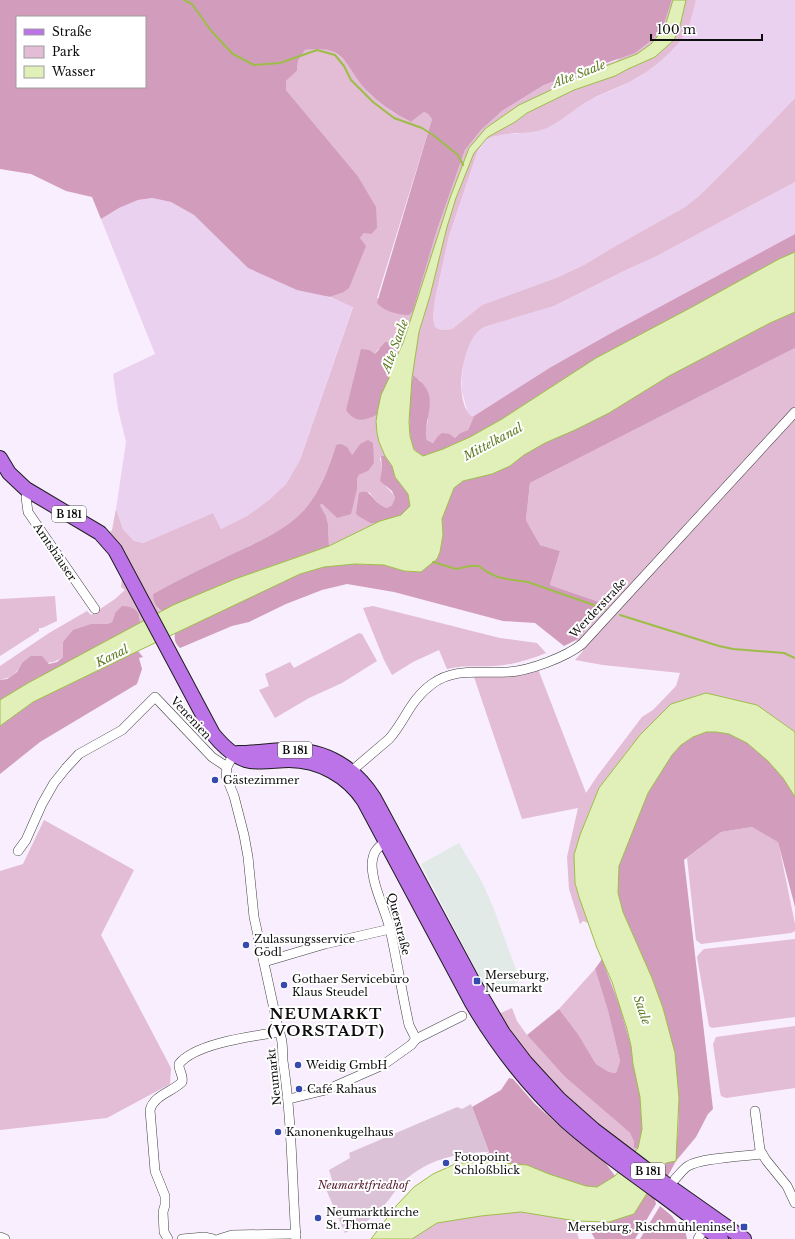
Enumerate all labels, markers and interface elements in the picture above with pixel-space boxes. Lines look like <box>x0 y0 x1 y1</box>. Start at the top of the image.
legend <box>16 16 146 88</box>
scale bar <box>651 16 762 42</box>
text: 100 m <box>657 22 696 37</box>
text: Straße <box>52 24 92 39</box>
text: Park <box>52 44 80 59</box>
water label: Alte Saale <box>548 56 608 91</box>
text: Wasser <box>51 64 95 79</box>
water label: Alte Saale <box>377 317 411 376</box>
water label: Mittelkanal <box>460 420 525 464</box>
road number: B 181 <box>52 506 86 522</box>
street label: Amtshäuser <box>30 519 80 584</box>
street label: Werderstraße <box>566 575 629 642</box>
water label: Kanal <box>92 641 131 670</box>
street label: Venenien <box>167 693 215 742</box>
road number: B 181 <box>278 742 312 758</box>
place label: Gästezimmer <box>223 773 300 787</box>
marker: Gästezimmer <box>210 775 220 785</box>
street label: Querstraße <box>385 891 413 957</box>
place label: Zulassungsservice Gödl <box>254 932 355 959</box>
marker: Zulassungsservice Gödl <box>241 940 251 950</box>
place label: Merseburg, Neumarkt <box>485 968 549 995</box>
place label: Gothaer Servicebüro Klaus Steudel <box>292 972 409 999</box>
marker: Merseburg, Neumarkt <box>472 976 482 986</box>
marker: Gothaer Servicebüro Klaus Steudel <box>279 980 289 990</box>
water label: Saale <box>631 993 654 1027</box>
district label: NEUMARKT (VORSTADT) <box>267 1004 385 1040</box>
street label: Neumarkt <box>264 1047 284 1106</box>
place label: Weidig GmbH <box>305 1058 387 1072</box>
marker: Weidig GmbH <box>293 1060 303 1070</box>
place label: Café Rahaus <box>307 1082 377 1096</box>
marker: Café Rahaus <box>294 1084 304 1094</box>
place label: Kanonenkugelhaus <box>286 1125 393 1139</box>
marker: Kanonenkugelhaus <box>273 1127 283 1137</box>
place label: Fotopoint Schloßblick <box>454 1150 520 1177</box>
marker: Fotopoint Schloßblick <box>441 1158 451 1168</box>
road number: B 181 <box>631 1163 665 1179</box>
park label: Neumarktfriedhof <box>317 1178 411 1192</box>
place label: Neumarktkirche St. Thomae <box>326 1205 419 1232</box>
marker: Neumarktkirche St. Thomae <box>313 1213 323 1223</box>
place label: Merseburg, Rischmühleninsel <box>568 1220 736 1234</box>
marker: Merseburg, Rischmühleninsel <box>739 1222 749 1232</box>

